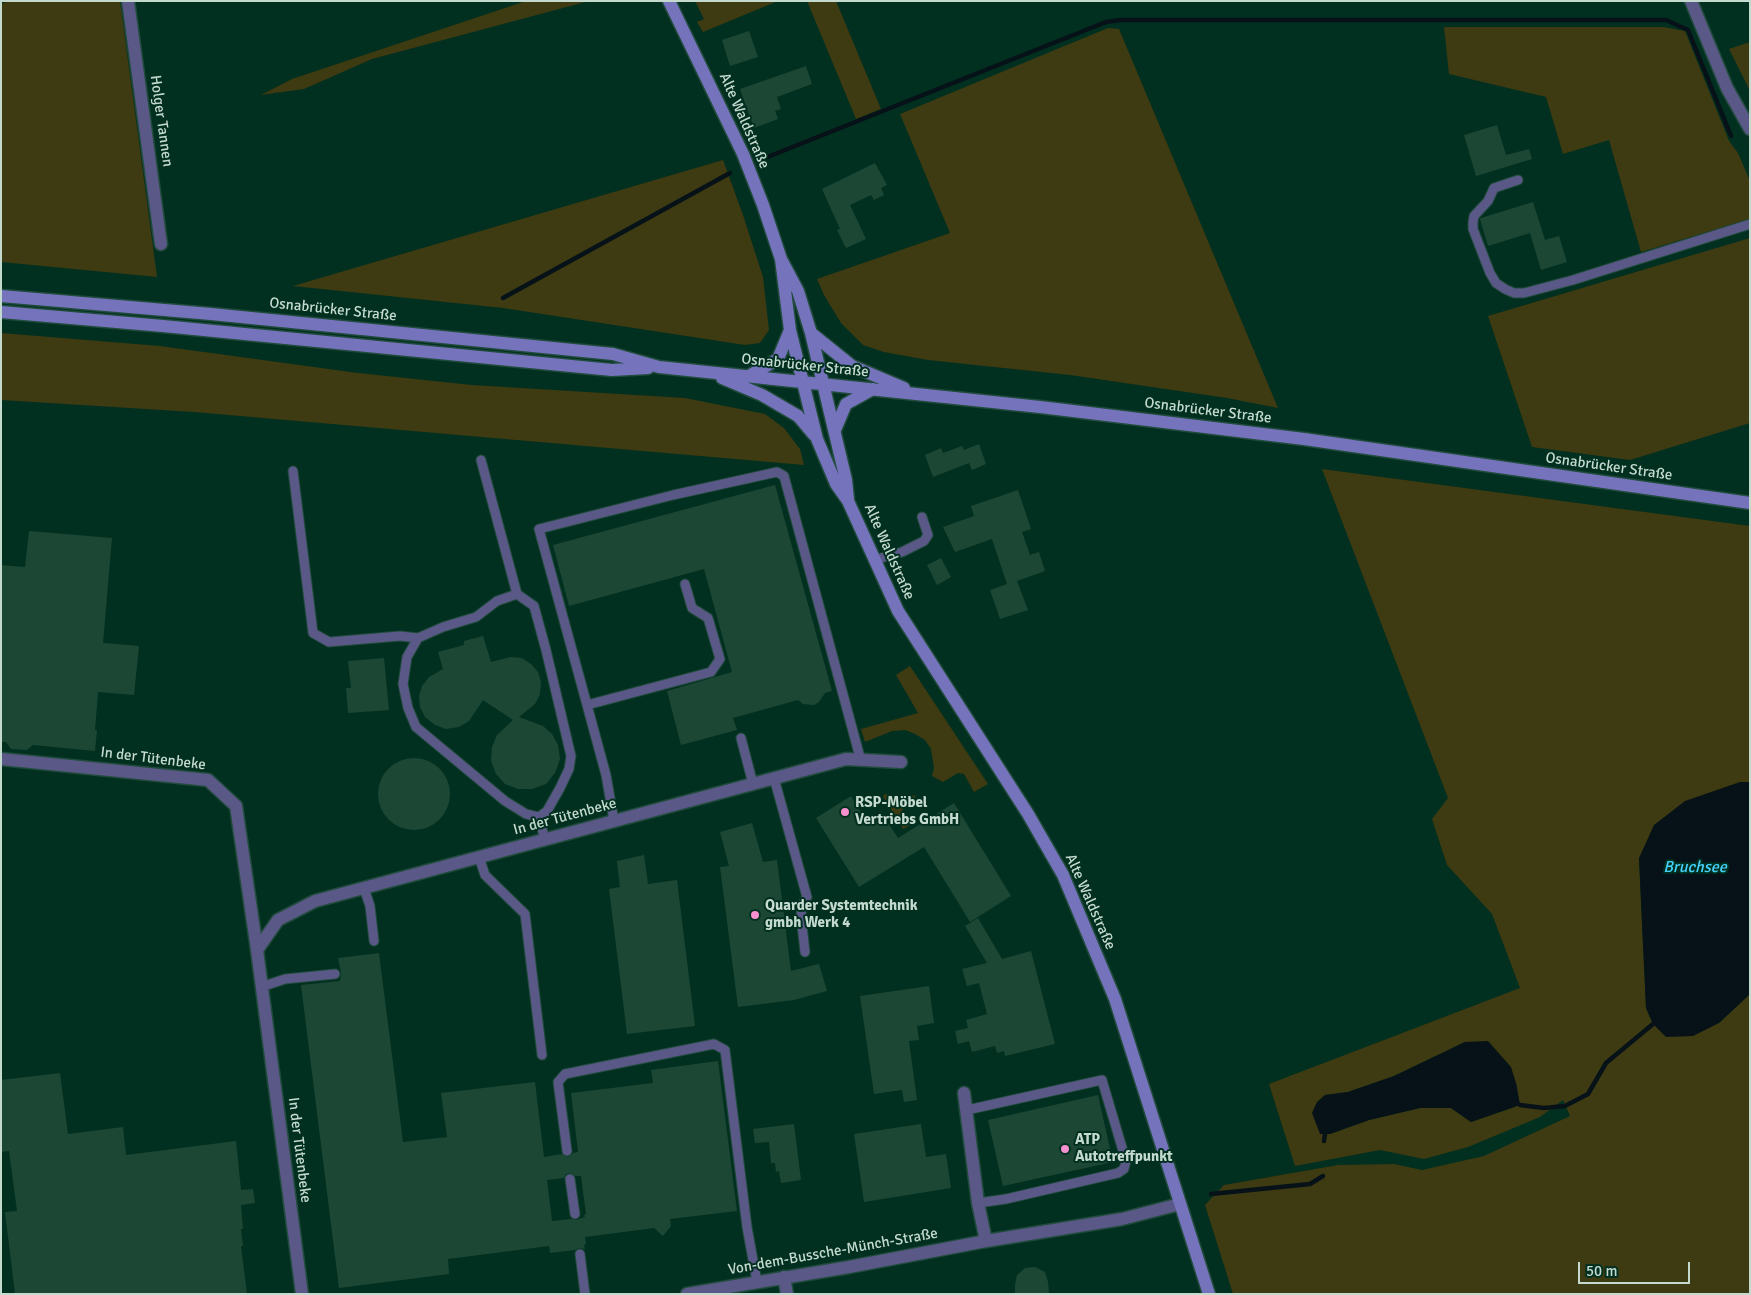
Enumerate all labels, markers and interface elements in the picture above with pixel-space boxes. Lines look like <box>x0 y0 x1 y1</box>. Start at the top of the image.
street label: Alte Waldstraße <box>715 70 773 172</box>
street label: Holger Tannen <box>146 74 176 168</box>
street label: Osnabrücker Straße <box>268 294 398 326</box>
street label: Osnabrücker Straße <box>740 350 870 382</box>
street label: Osnabrücker Straße <box>1143 394 1273 428</box>
street label: Osnabrücker Straße <box>1544 449 1674 485</box>
street label: Alte Waldstraße <box>860 501 918 603</box>
street label: In der Tütenbeke <box>99 744 207 774</box>
place label: RSP-Möbel Vertriebs GmbH <box>855 794 959 829</box>
street label: In der Tütenbeke <box>511 795 619 839</box>
marker: RSP-Möbel Vertriebs GmbH <box>839 806 851 818</box>
street label: Alte Waldstraße <box>1061 851 1119 953</box>
water label: Bruchsee <box>1663 858 1727 878</box>
place label: Quarder Systemtechnik gmbh Werk 4 <box>765 897 918 932</box>
marker: Quarder Systemtechnik gmbh Werk 4 <box>749 909 761 921</box>
street label: In der Tütenbeke <box>284 1096 314 1204</box>
place label: ATP Autotreffpunkt <box>1075 1131 1173 1166</box>
marker: ATP Autotreffpunkt <box>1059 1143 1071 1155</box>
street label: Von-dem-Bussche-Münch-Straße <box>727 1225 939 1279</box>
scale bar <box>1581 1252 1694 1284</box>
text: 50 m <box>1586 1262 1617 1280</box>

